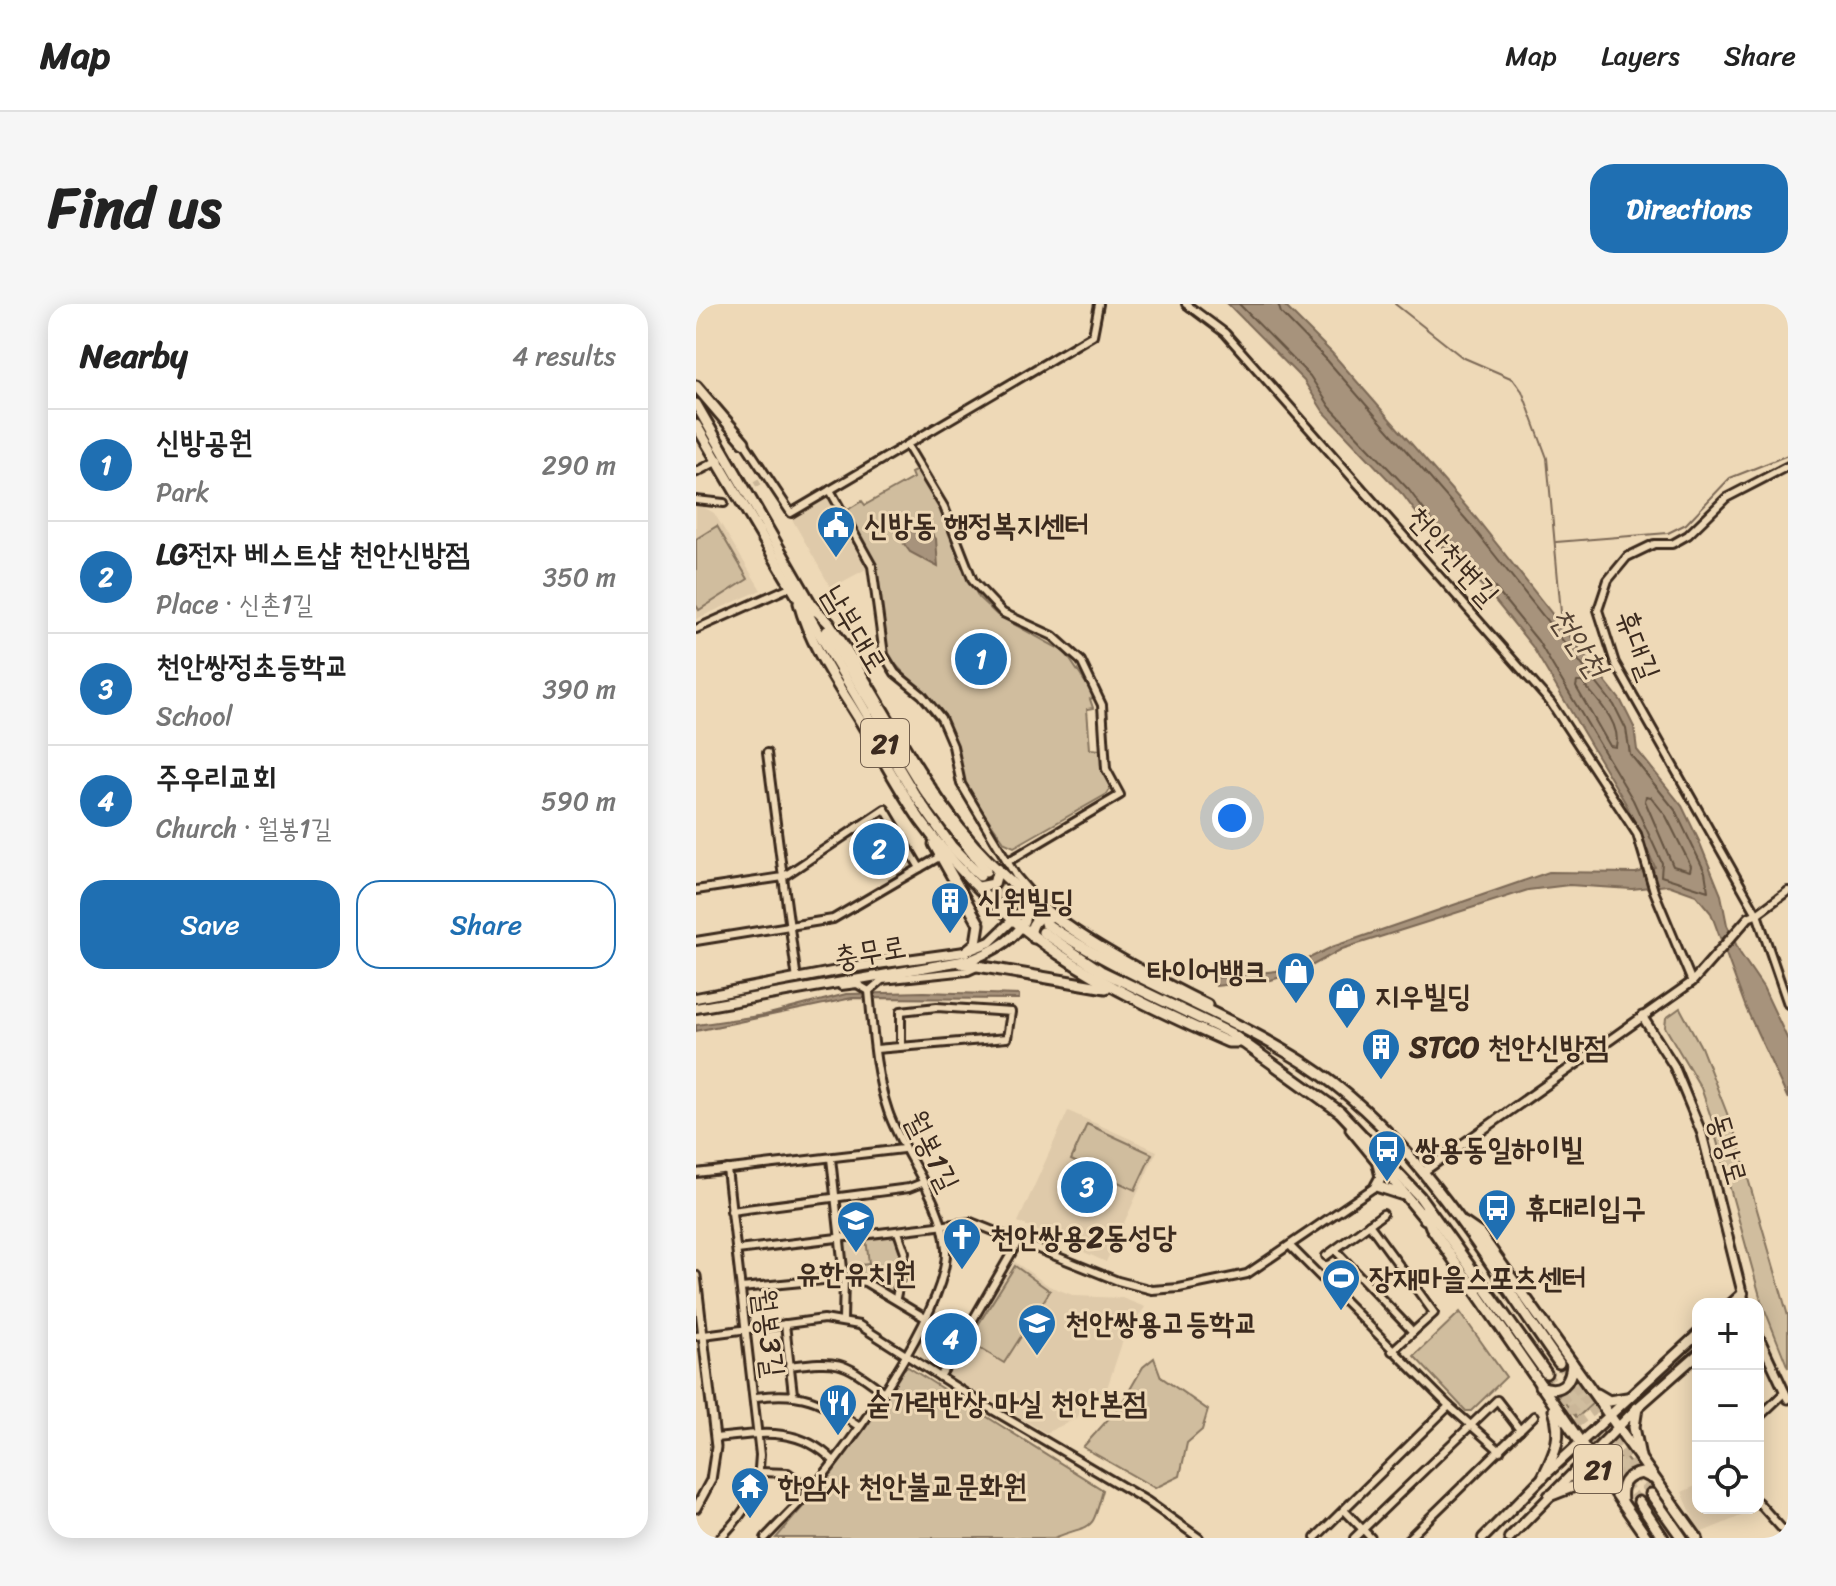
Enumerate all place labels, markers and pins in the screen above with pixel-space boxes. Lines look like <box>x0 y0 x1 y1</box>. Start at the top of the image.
place label: 신방동 행정복지센터 <box>864 498 1089 552</box>
public building icon: 신방동 행정복지센터 <box>815 504 857 559</box>
pin: 1 <box>955 629 1007 689</box>
pin: 2 <box>853 819 905 879</box>
place label: 신원빌딩 <box>978 874 1075 928</box>
building icon: 신원빌딩 <box>929 880 971 935</box>
place label: 타이어뱅크 <box>1147 944 1268 998</box>
shop icon: 타이어뱅크 <box>1275 950 1317 1005</box>
place label: 지우빌딩 <box>1375 969 1472 1023</box>
shop icon: 지우빌딩 <box>1326 975 1368 1030</box>
place label: STCO 천안신방점 <box>1408 1020 1608 1074</box>
building icon: STCO 천안신방점 <box>1360 1026 1402 1081</box>
place label: 쌍용동일하이빌 <box>1415 1122 1585 1176</box>
bus stop icon: 쌍용동일하이빌 <box>1366 1128 1408 1183</box>
pin: 3 <box>1061 1157 1113 1217</box>
place label: 휴대리입구 <box>1525 1181 1646 1235</box>
bus stop icon: 휴대리입구 <box>1476 1187 1518 1242</box>
school or university icon: 유한유치원 <box>835 1199 877 1254</box>
place label: 천안쌍용2동성당 <box>990 1210 1177 1264</box>
church icon: 천안쌍용2동성당 <box>941 1216 983 1271</box>
place label: 유한유치원 <box>796 1246 916 1300</box>
place label: 장재마을스포츠센터 <box>1369 1251 1586 1305</box>
sports icon: 장재마을스포츠센터 <box>1320 1257 1362 1312</box>
place label: 천안쌍용고등학교 <box>1065 1296 1258 1350</box>
school or university icon: 천안쌍용고등학교 <box>1016 1302 1058 1357</box>
pin: 4 <box>925 1309 977 1369</box>
place label: 숟가락반상 마실 천안본점 <box>866 1376 1147 1430</box>
restaurant icon: 숟가락반상 마실 천안본점 <box>817 1382 859 1437</box>
place label: 한암사 천안불교문화원 <box>777 1459 1027 1513</box>
temple icon: 한암사 천안불교문화원 <box>729 1465 771 1520</box>

